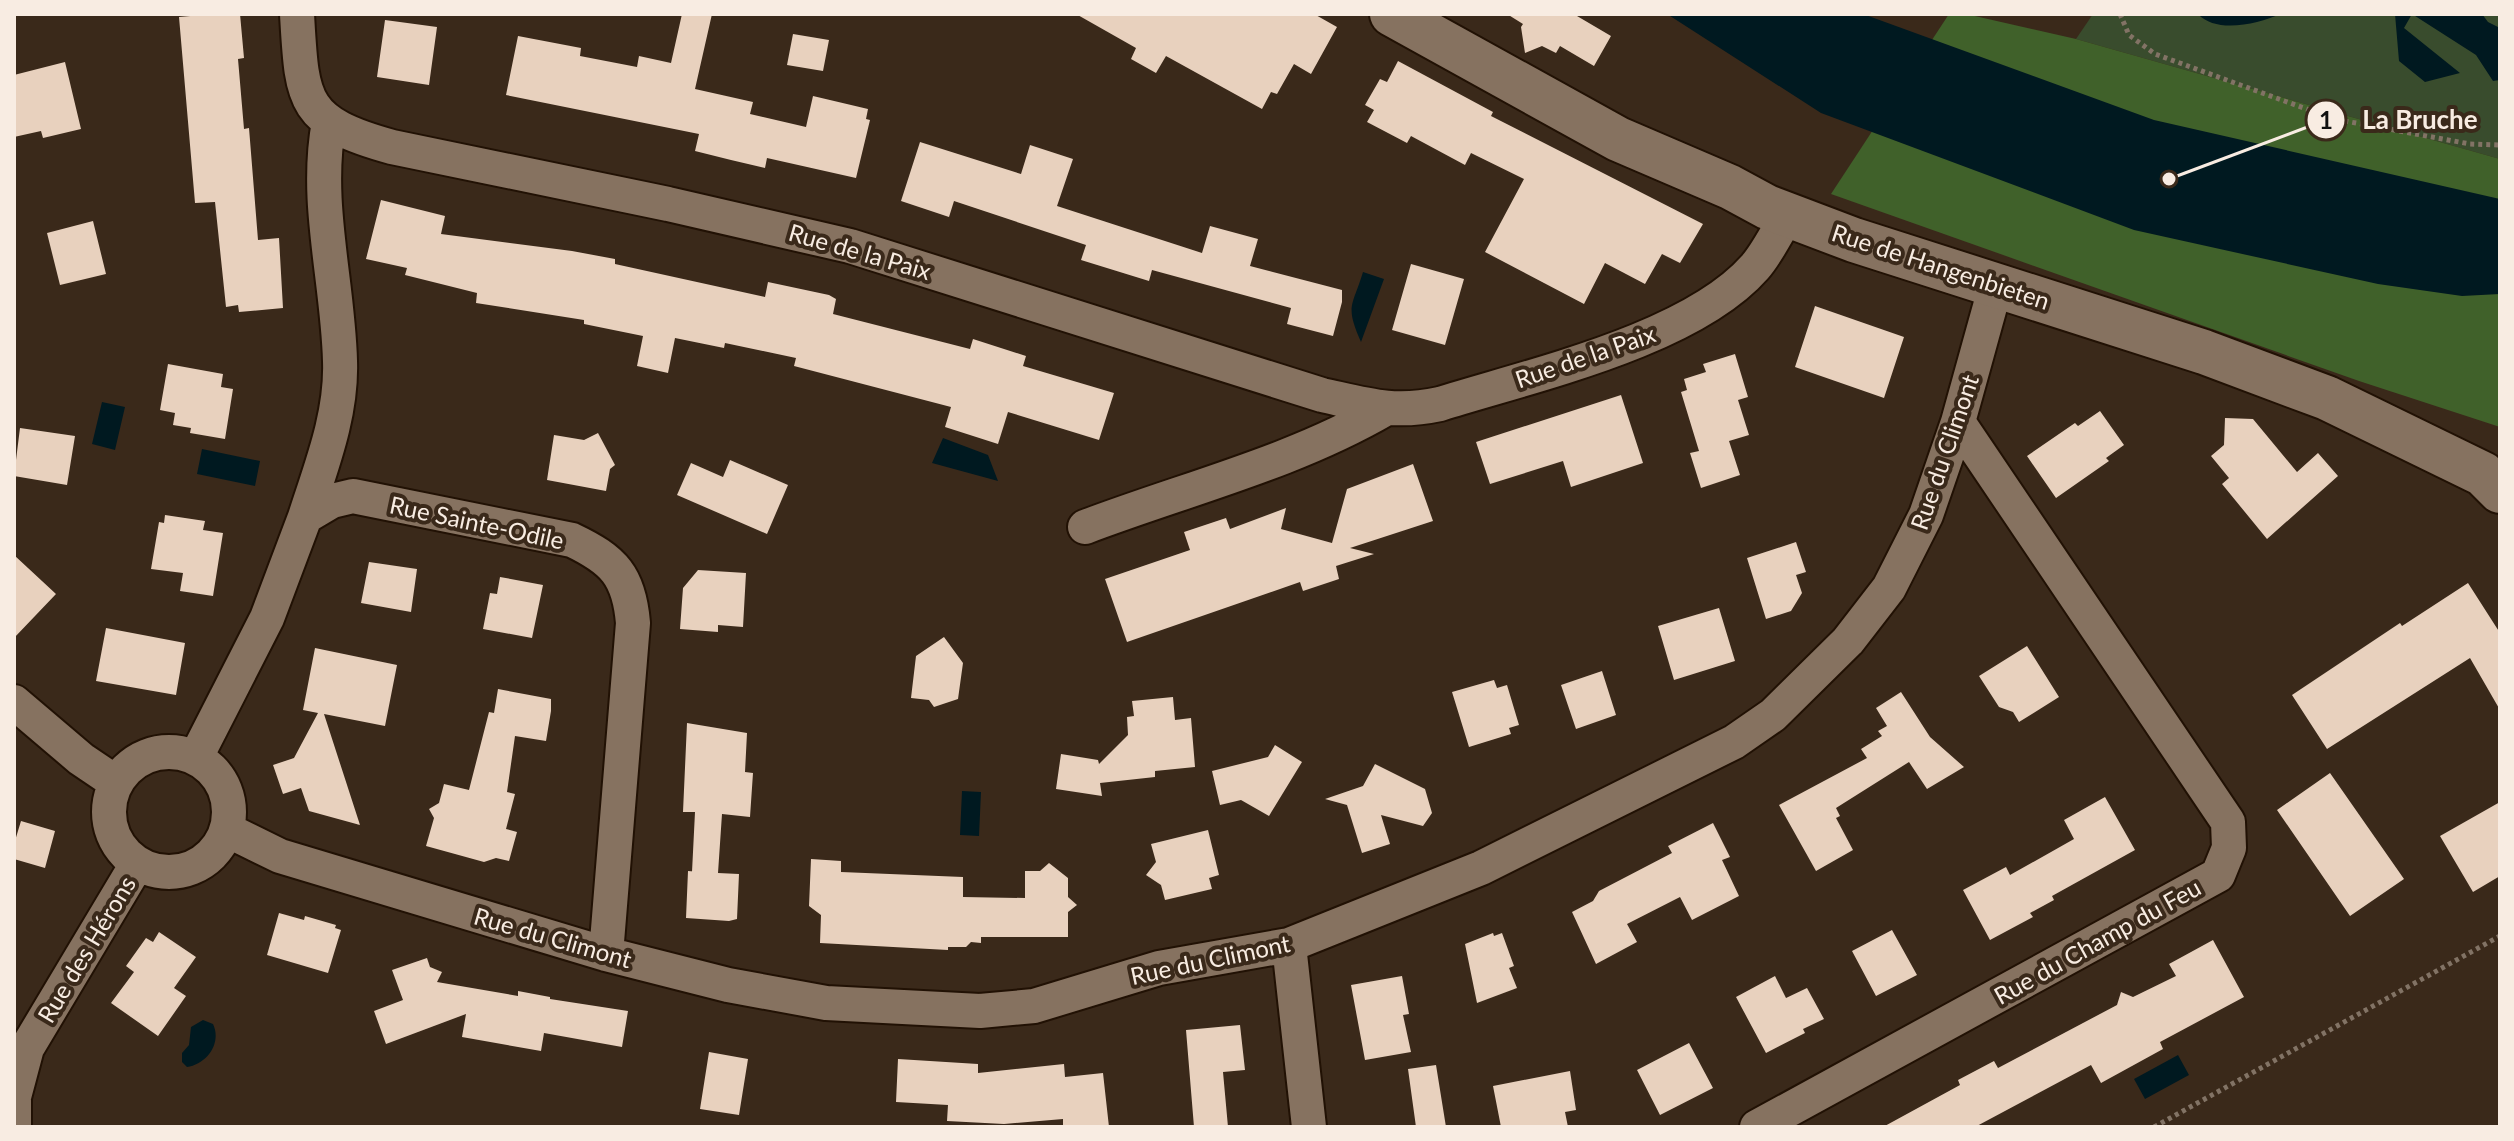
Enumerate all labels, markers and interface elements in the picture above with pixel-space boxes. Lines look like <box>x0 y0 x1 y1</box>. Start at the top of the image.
callout: La Bruche <box>2306 95 2493 145</box>
text: La Bruche <box>2362 103 2478 135</box>
text: 1 <box>2319 105 2333 134</box>
street label: Rue de la Paix <box>786 217 934 285</box>
street label: Rue de Hangenbieten <box>1829 217 2053 315</box>
street label: Rue de la Paix <box>1511 318 1659 394</box>
street label: Rue du Climont <box>1904 370 1984 533</box>
street label: Rue Sainte-Odile <box>387 489 567 555</box>
street label: Rue des Hérons <box>31 871 141 1027</box>
street label: Rue du Champ du Feu <box>1989 872 2205 1010</box>
street label: Rue du Climont <box>471 901 635 973</box>
street label: Rue du Climont <box>1128 928 1293 990</box>

